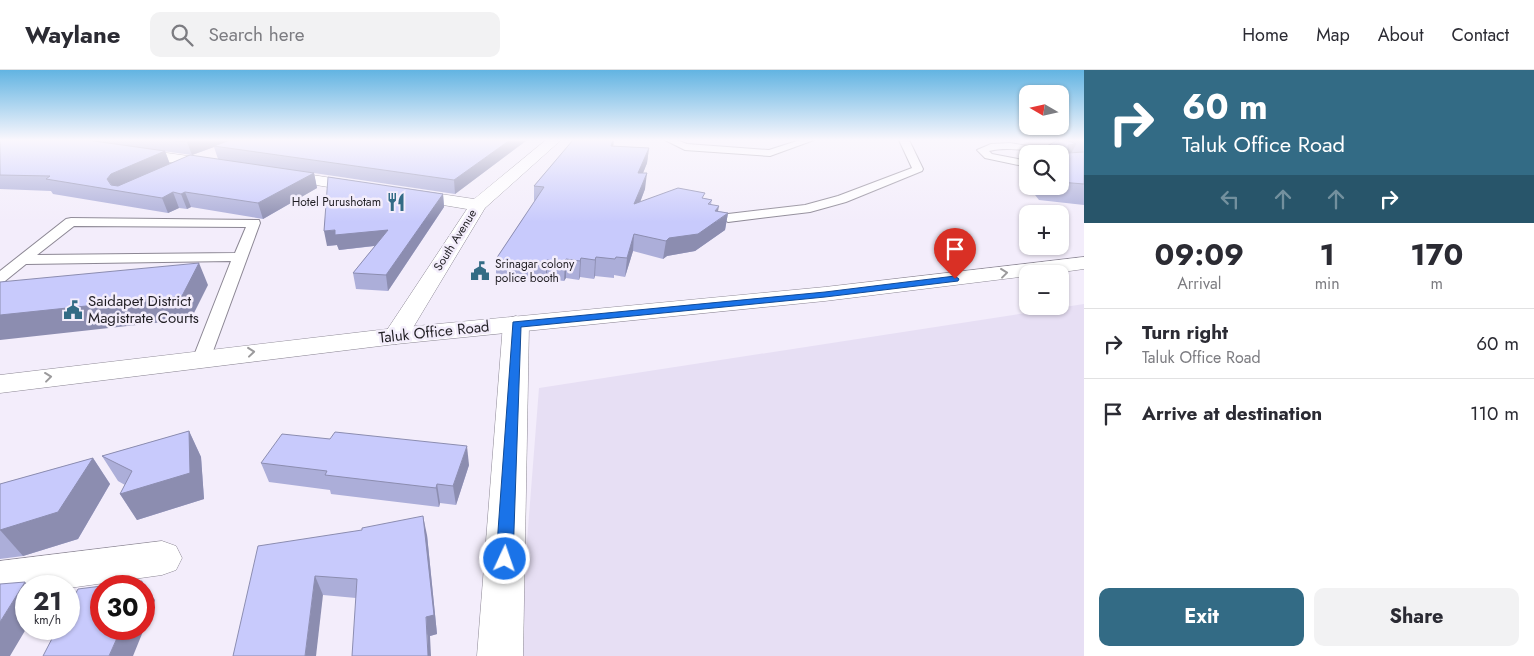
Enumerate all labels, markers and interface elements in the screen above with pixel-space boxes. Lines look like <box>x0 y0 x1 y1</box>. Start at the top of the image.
search box <box>150 12 500 57</box>
text: Waylane <box>25 17 120 52</box>
icon: search <box>168 21 196 49</box>
text: Search here <box>208 21 305 48</box>
text: Home <box>1242 22 1288 48</box>
text: Map <box>1316 22 1350 48</box>
text: About <box>1378 22 1423 48</box>
text: Contact <box>1451 22 1509 48</box>
text: 60 m <box>1182 82 1268 132</box>
north arrow <box>1019 85 1069 135</box>
map controls <box>1019 85 1069 315</box>
icon: right <box>1099 90 1164 155</box>
text: Taluk Office Road <box>1182 128 1345 160</box>
button: search <box>1019 145 1069 195</box>
icon: left <box>1216 185 1244 213</box>
icon: ahead <box>1269 185 1297 213</box>
icon: ahead <box>1322 185 1350 213</box>
icon: right <box>1375 185 1403 213</box>
restaurant icon: Hotel Purushotam <box>385 191 407 213</box>
place label: Hotel Purushotam <box>292 193 381 211</box>
button: + <box>1019 205 1069 255</box>
street label: South Avenue <box>429 206 481 274</box>
pin <box>934 228 976 279</box>
text: 09:09 <box>1155 233 1244 276</box>
text: 1 <box>1320 233 1335 276</box>
text: 170 <box>1410 233 1463 276</box>
icon: arrive <box>941 235 969 263</box>
place label: Srinagar colony police booth <box>495 255 575 287</box>
public building icon: Srinagar colony police booth <box>469 260 491 282</box>
button: − <box>1019 265 1069 315</box>
one-way arrow <box>1001 268 1009 279</box>
text: Arrival <box>1177 272 1221 295</box>
text: min <box>1315 272 1340 295</box>
text: m <box>1431 272 1443 295</box>
place label: Saidapet District Magistrate Courts <box>88 290 199 329</box>
public building icon: Saidapet District Magistrate Courts <box>62 299 84 321</box>
street label: Taluk Office Road <box>378 315 490 349</box>
text: Turn right <box>1142 319 1228 346</box>
icon: right <box>1099 330 1127 358</box>
text: 60 m <box>1476 330 1519 357</box>
text: Taluk Office Road <box>1142 346 1261 369</box>
one-way arrow <box>247 347 255 358</box>
one-way arrow <box>44 373 53 383</box>
icon: arrive <box>1099 400 1127 428</box>
text: Arrive at destination <box>1142 400 1322 427</box>
text: 110 m <box>1470 400 1519 427</box>
position arrow <box>478 532 530 584</box>
speed limit sign: 30 <box>90 575 155 640</box>
text: 21 <box>33 583 62 619</box>
button: Exit <box>1099 588 1304 646</box>
button: Share <box>1314 588 1519 646</box>
text: km/h <box>34 611 61 629</box>

